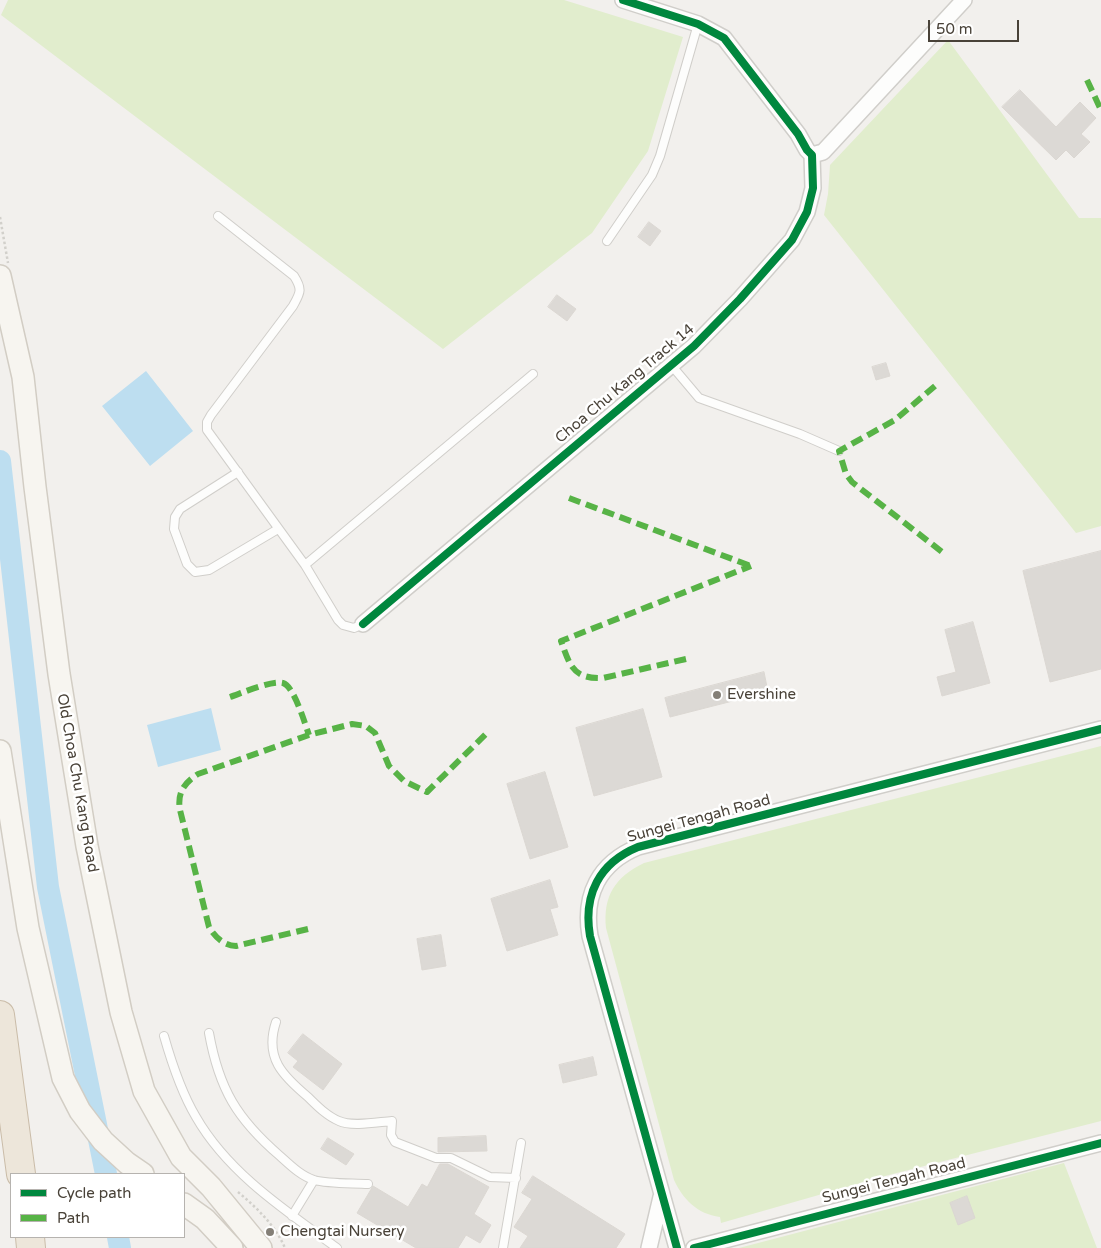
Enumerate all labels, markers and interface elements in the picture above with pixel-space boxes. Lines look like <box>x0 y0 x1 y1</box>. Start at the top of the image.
scale bar <box>931 10 1022 42</box>
text: 50 m <box>936 20 973 38</box>
street label: Choa Chu Kang Track 14 <box>552 321 698 447</box>
place label: Evershine <box>727 686 796 704</box>
marker: Evershine <box>711 689 723 701</box>
street label: Old Choa Chu Kang Road <box>52 692 102 874</box>
street label: Sungei Tengah Road <box>625 791 773 847</box>
street label: Sungei Tengah Road <box>820 1154 968 1208</box>
legend <box>10 1173 185 1238</box>
text: Cycle path <box>57 1184 131 1202</box>
text: Path <box>57 1209 90 1227</box>
place label: Chengtai Nursery <box>280 1223 405 1241</box>
marker: Chengtai Nursery <box>264 1226 276 1238</box>

